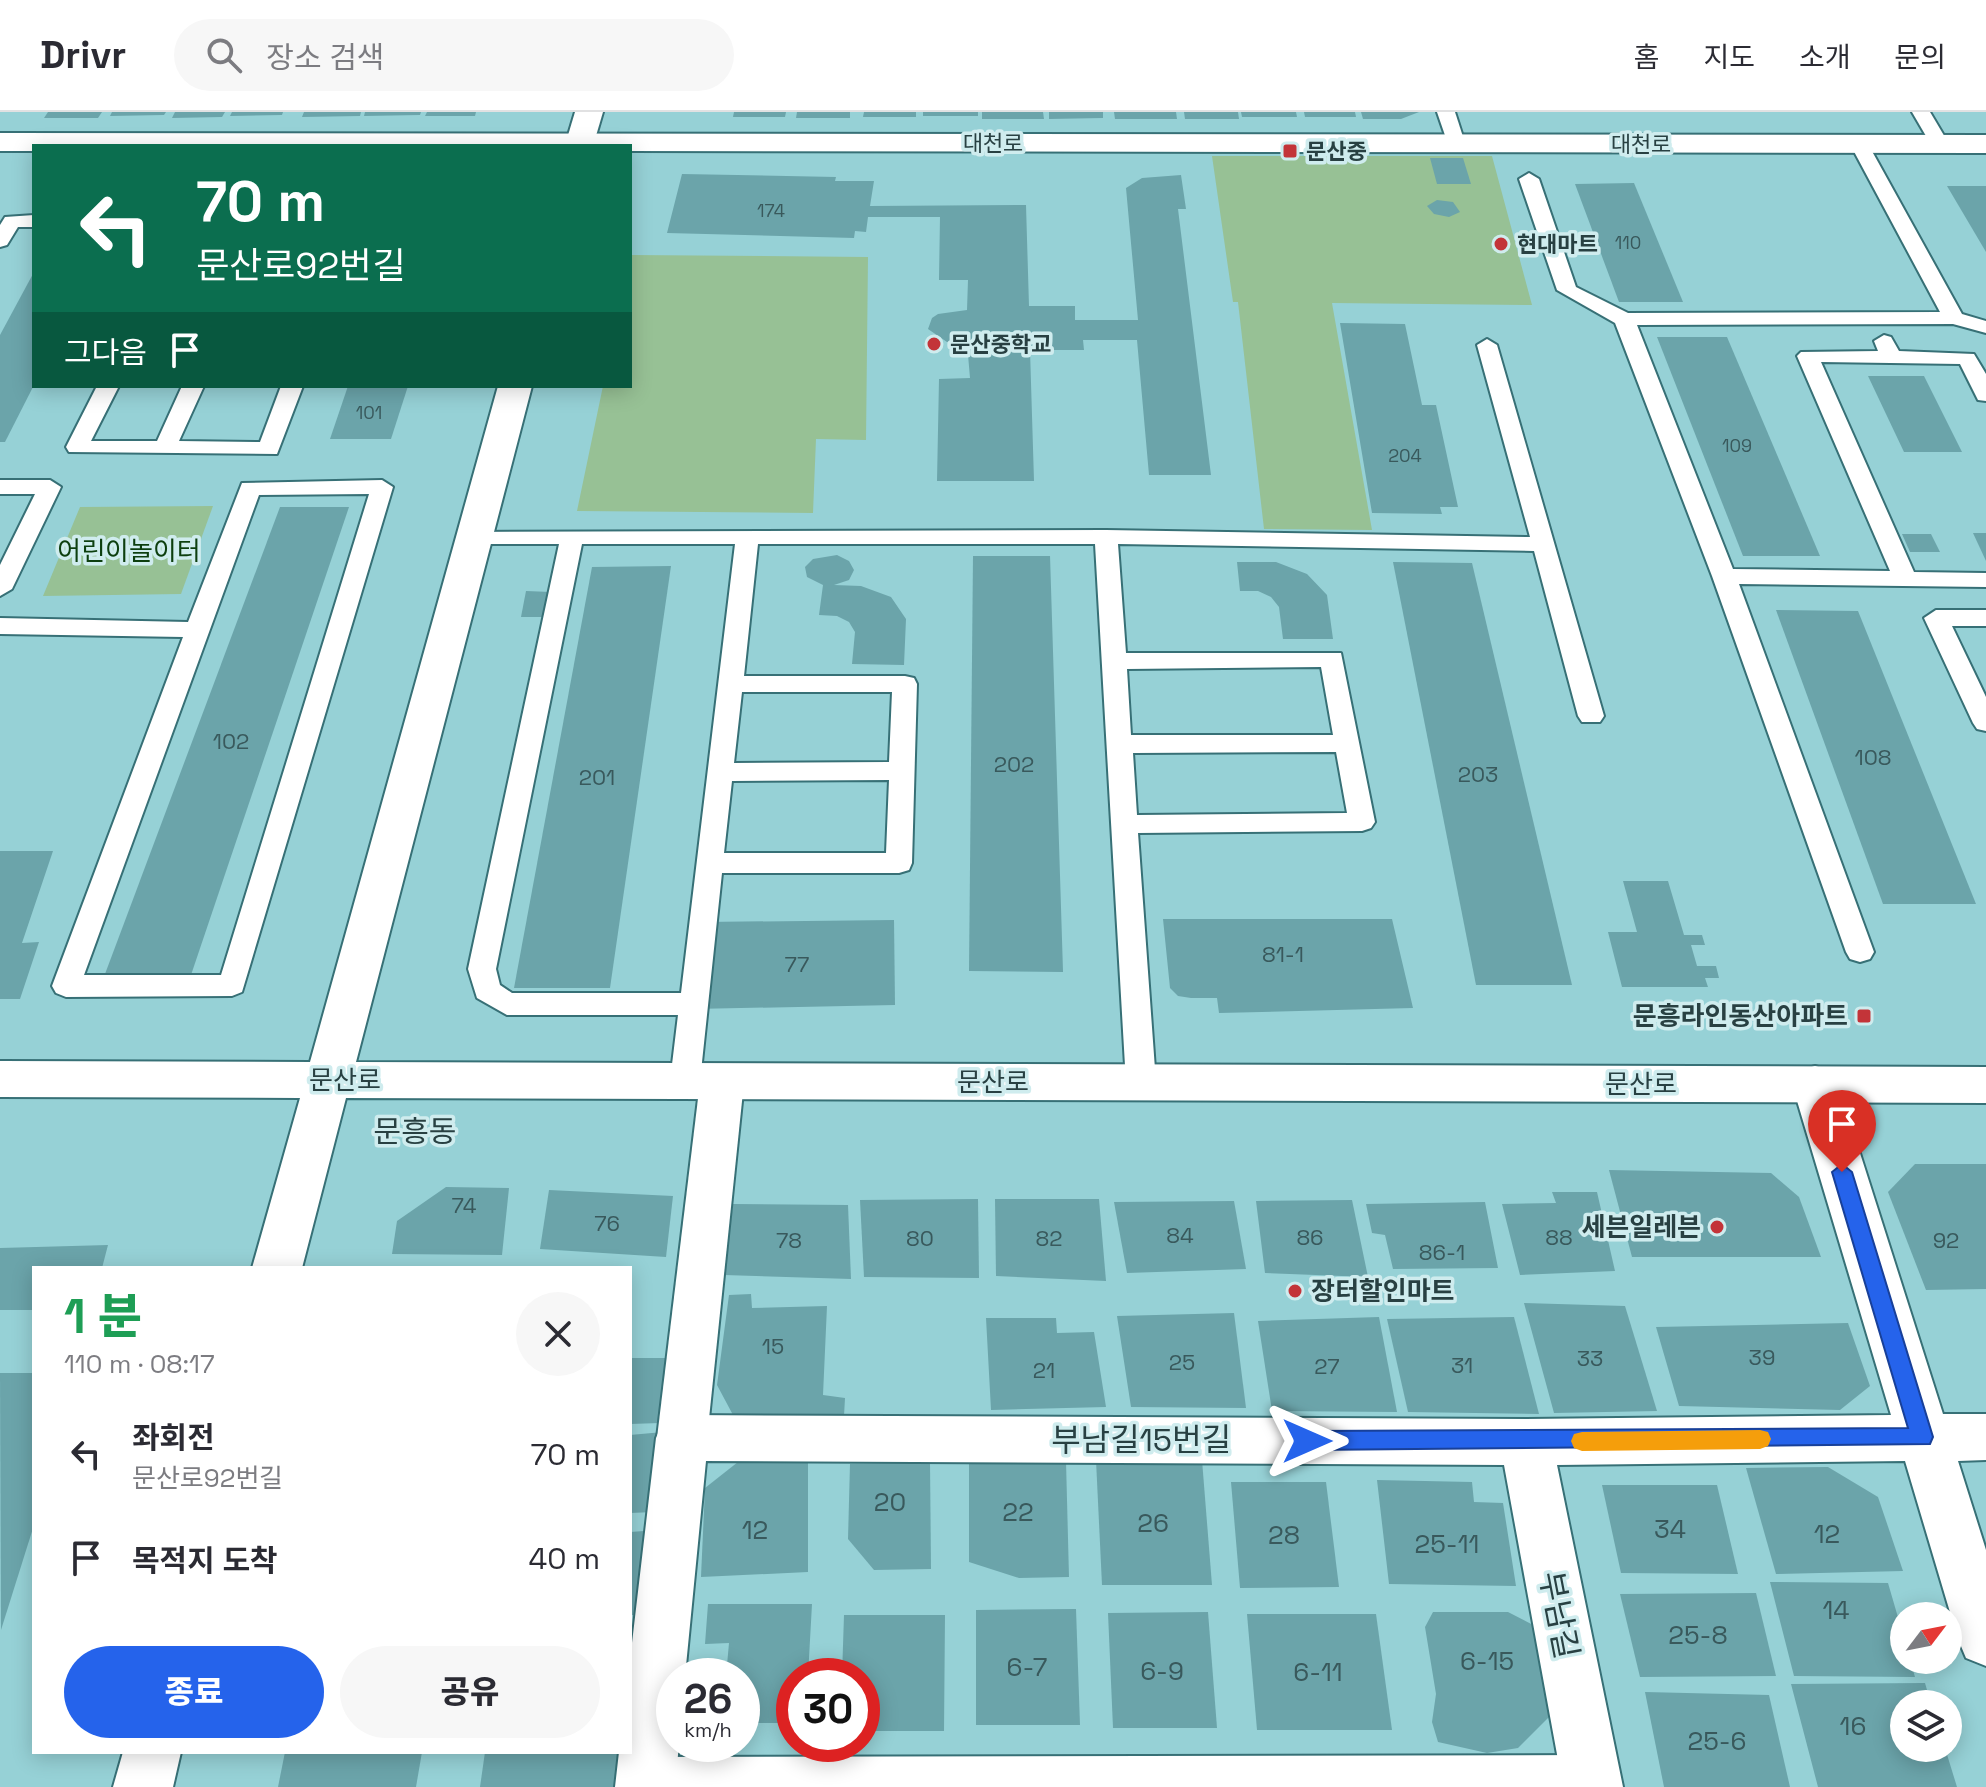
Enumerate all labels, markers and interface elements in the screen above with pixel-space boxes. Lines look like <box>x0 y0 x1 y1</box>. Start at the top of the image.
search box <box>174 19 734 91</box>
text: Drivr <box>40 31 126 79</box>
icon: search <box>202 33 246 77</box>
text: 장소 검색 <box>266 38 384 77</box>
text: 홈 <box>1634 39 1659 75</box>
text: 지도 <box>1703 39 1755 75</box>
text: 소개 <box>1799 39 1850 75</box>
text: 문의 <box>1894 39 1946 75</box>
street label: 대천로 <box>963 129 1023 157</box>
street label: 대천로 <box>1611 130 1671 158</box>
place label: 문산중 <box>1306 137 1367 165</box>
marker: 문산중 <box>1281 142 1299 160</box>
text: 70 m <box>196 166 325 237</box>
icon: left <box>64 176 168 280</box>
house number: 174 <box>757 199 785 222</box>
place label: 현대마트 <box>1517 230 1598 258</box>
house number: 110 <box>1615 231 1641 254</box>
marker: 현대마트 <box>1492 235 1510 253</box>
text: 문산로92번길 <box>196 243 405 289</box>
icon: arrive <box>163 328 207 372</box>
place label: 문산중학교 <box>950 330 1051 358</box>
text: 그다음 <box>64 333 147 372</box>
marker: 문산중학교 <box>925 335 943 353</box>
house number: 101 <box>356 401 382 424</box>
house number: 109 <box>1722 434 1752 457</box>
house number: 204 <box>1388 444 1422 467</box>
park label: 어린이놀이터 <box>57 534 201 568</box>
house number: 102 <box>213 727 249 755</box>
house number: 108 <box>1854 743 1892 771</box>
house number: 202 <box>994 750 1034 778</box>
house number: 203 <box>1458 760 1498 788</box>
house number: 201 <box>579 763 615 791</box>
house number: 81-1 <box>1262 940 1304 968</box>
house number: 77 <box>785 950 809 978</box>
place label: 문흥라인동산아파트 <box>1633 999 1848 1033</box>
marker: 문흥라인동산아파트 <box>1855 1007 1873 1025</box>
street label: 문산로 <box>309 1063 381 1097</box>
street label: 문산로 <box>957 1065 1029 1099</box>
street label: 문산로 <box>1605 1067 1677 1101</box>
pin <box>1808 1090 1876 1172</box>
icon: arrive <box>1820 1102 1864 1146</box>
district label: 문흥동 <box>374 1112 456 1151</box>
house number: 74 <box>452 1191 477 1219</box>
house number: 76 <box>594 1209 620 1237</box>
place label: 세븐일레븐 <box>1581 1210 1701 1244</box>
marker: 세븐일레븐 <box>1708 1218 1726 1236</box>
house number: 84 <box>1166 1221 1194 1249</box>
house number: 86 <box>1296 1223 1324 1251</box>
house number: 88 <box>1545 1223 1573 1251</box>
house number: 80 <box>906 1224 934 1252</box>
house number: 82 <box>1036 1224 1062 1252</box>
house number: 78 <box>776 1226 802 1254</box>
house number: 92 <box>1933 1226 1959 1254</box>
house number: 86-1 <box>1419 1238 1465 1266</box>
place label: 장터할인마트 <box>1311 1274 1455 1308</box>
marker: 장터할인마트 <box>1286 1282 1304 1300</box>
text: 1 분 <box>64 1286 142 1347</box>
button: close <box>516 1292 600 1376</box>
house number: 15 <box>762 1332 784 1360</box>
house number: 39 <box>1749 1343 1775 1371</box>
house number: 33 <box>1577 1344 1603 1372</box>
text: 110 m · 08:17 <box>64 1347 215 1381</box>
house number: 25 <box>1169 1348 1195 1376</box>
house number: 31 <box>1451 1351 1473 1379</box>
house number: 27 <box>1314 1352 1340 1380</box>
house number: 21 <box>1033 1356 1055 1384</box>
position arrow <box>1265 1399 1349 1483</box>
text: 좌회전 <box>132 1418 215 1457</box>
street label: 부남길15번길 <box>1051 1420 1231 1460</box>
icon: left <box>64 1432 108 1476</box>
text: 70 m <box>531 1435 600 1474</box>
text: 문산로92번길 <box>132 1461 283 1495</box>
house number: 20 <box>874 1485 906 1519</box>
house number: 22 <box>1002 1495 1034 1529</box>
house number: 26 <box>1137 1506 1169 1540</box>
house number: 34 <box>1654 1512 1686 1546</box>
house number: 12 <box>742 1513 768 1547</box>
house number: 12 <box>1814 1517 1840 1551</box>
house number: 28 <box>1268 1518 1300 1552</box>
house number: 25-11 <box>1415 1527 1479 1561</box>
icon: arrive <box>64 1536 108 1580</box>
text: 40 m <box>529 1539 600 1578</box>
text: 목적지 도착 <box>132 1541 278 1580</box>
street label: 부남길 <box>1531 1568 1587 1662</box>
house number: 14 <box>1822 1593 1850 1627</box>
north arrow <box>1890 1602 1962 1674</box>
map controls <box>1890 1602 1962 1762</box>
house number: 25-8 <box>1668 1618 1728 1652</box>
house number: 6-15 <box>1460 1644 1514 1678</box>
button: 종료 <box>64 1646 324 1738</box>
button: 공유 <box>340 1646 600 1738</box>
house number: 6-7 <box>1007 1650 1047 1684</box>
house number: 6-9 <box>1140 1654 1184 1688</box>
house number: 6-11 <box>1293 1655 1343 1689</box>
speed limit sign: 30 <box>776 1658 880 1762</box>
text: 26 <box>684 1674 732 1725</box>
button: layers <box>1890 1690 1962 1762</box>
house number: 16 <box>1840 1709 1866 1743</box>
text: km/h <box>684 1717 732 1743</box>
house number: 25-6 <box>1688 1724 1747 1758</box>

